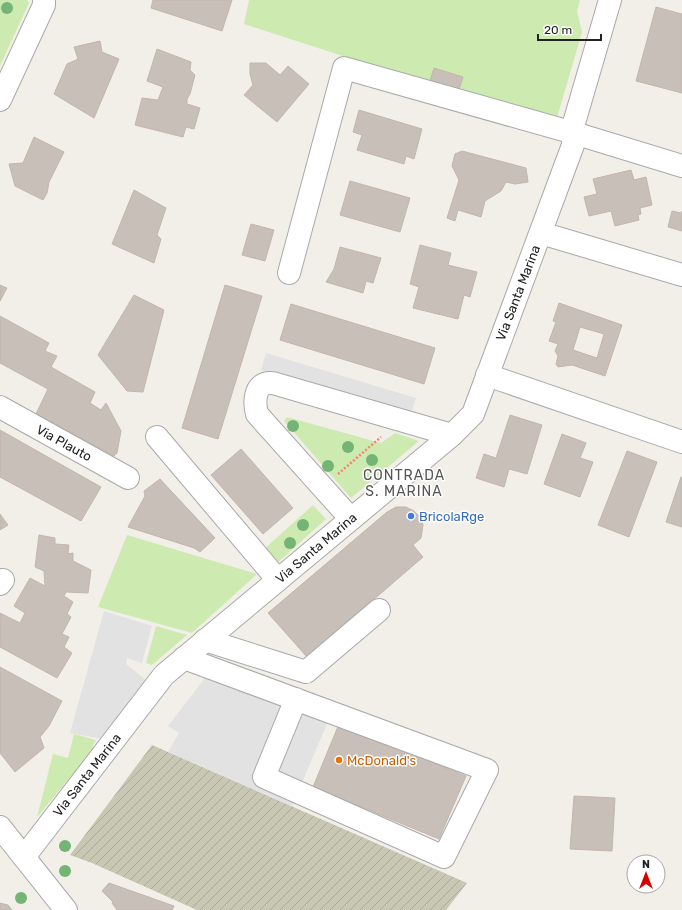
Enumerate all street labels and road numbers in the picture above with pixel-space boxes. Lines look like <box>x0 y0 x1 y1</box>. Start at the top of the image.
street label: Via Santa Marina <box>493 243 543 343</box>
street label: Via Plauto <box>34 422 94 464</box>
street label: Via Santa Marina <box>272 510 360 586</box>
street label: Via Santa Marina <box>50 731 124 819</box>

